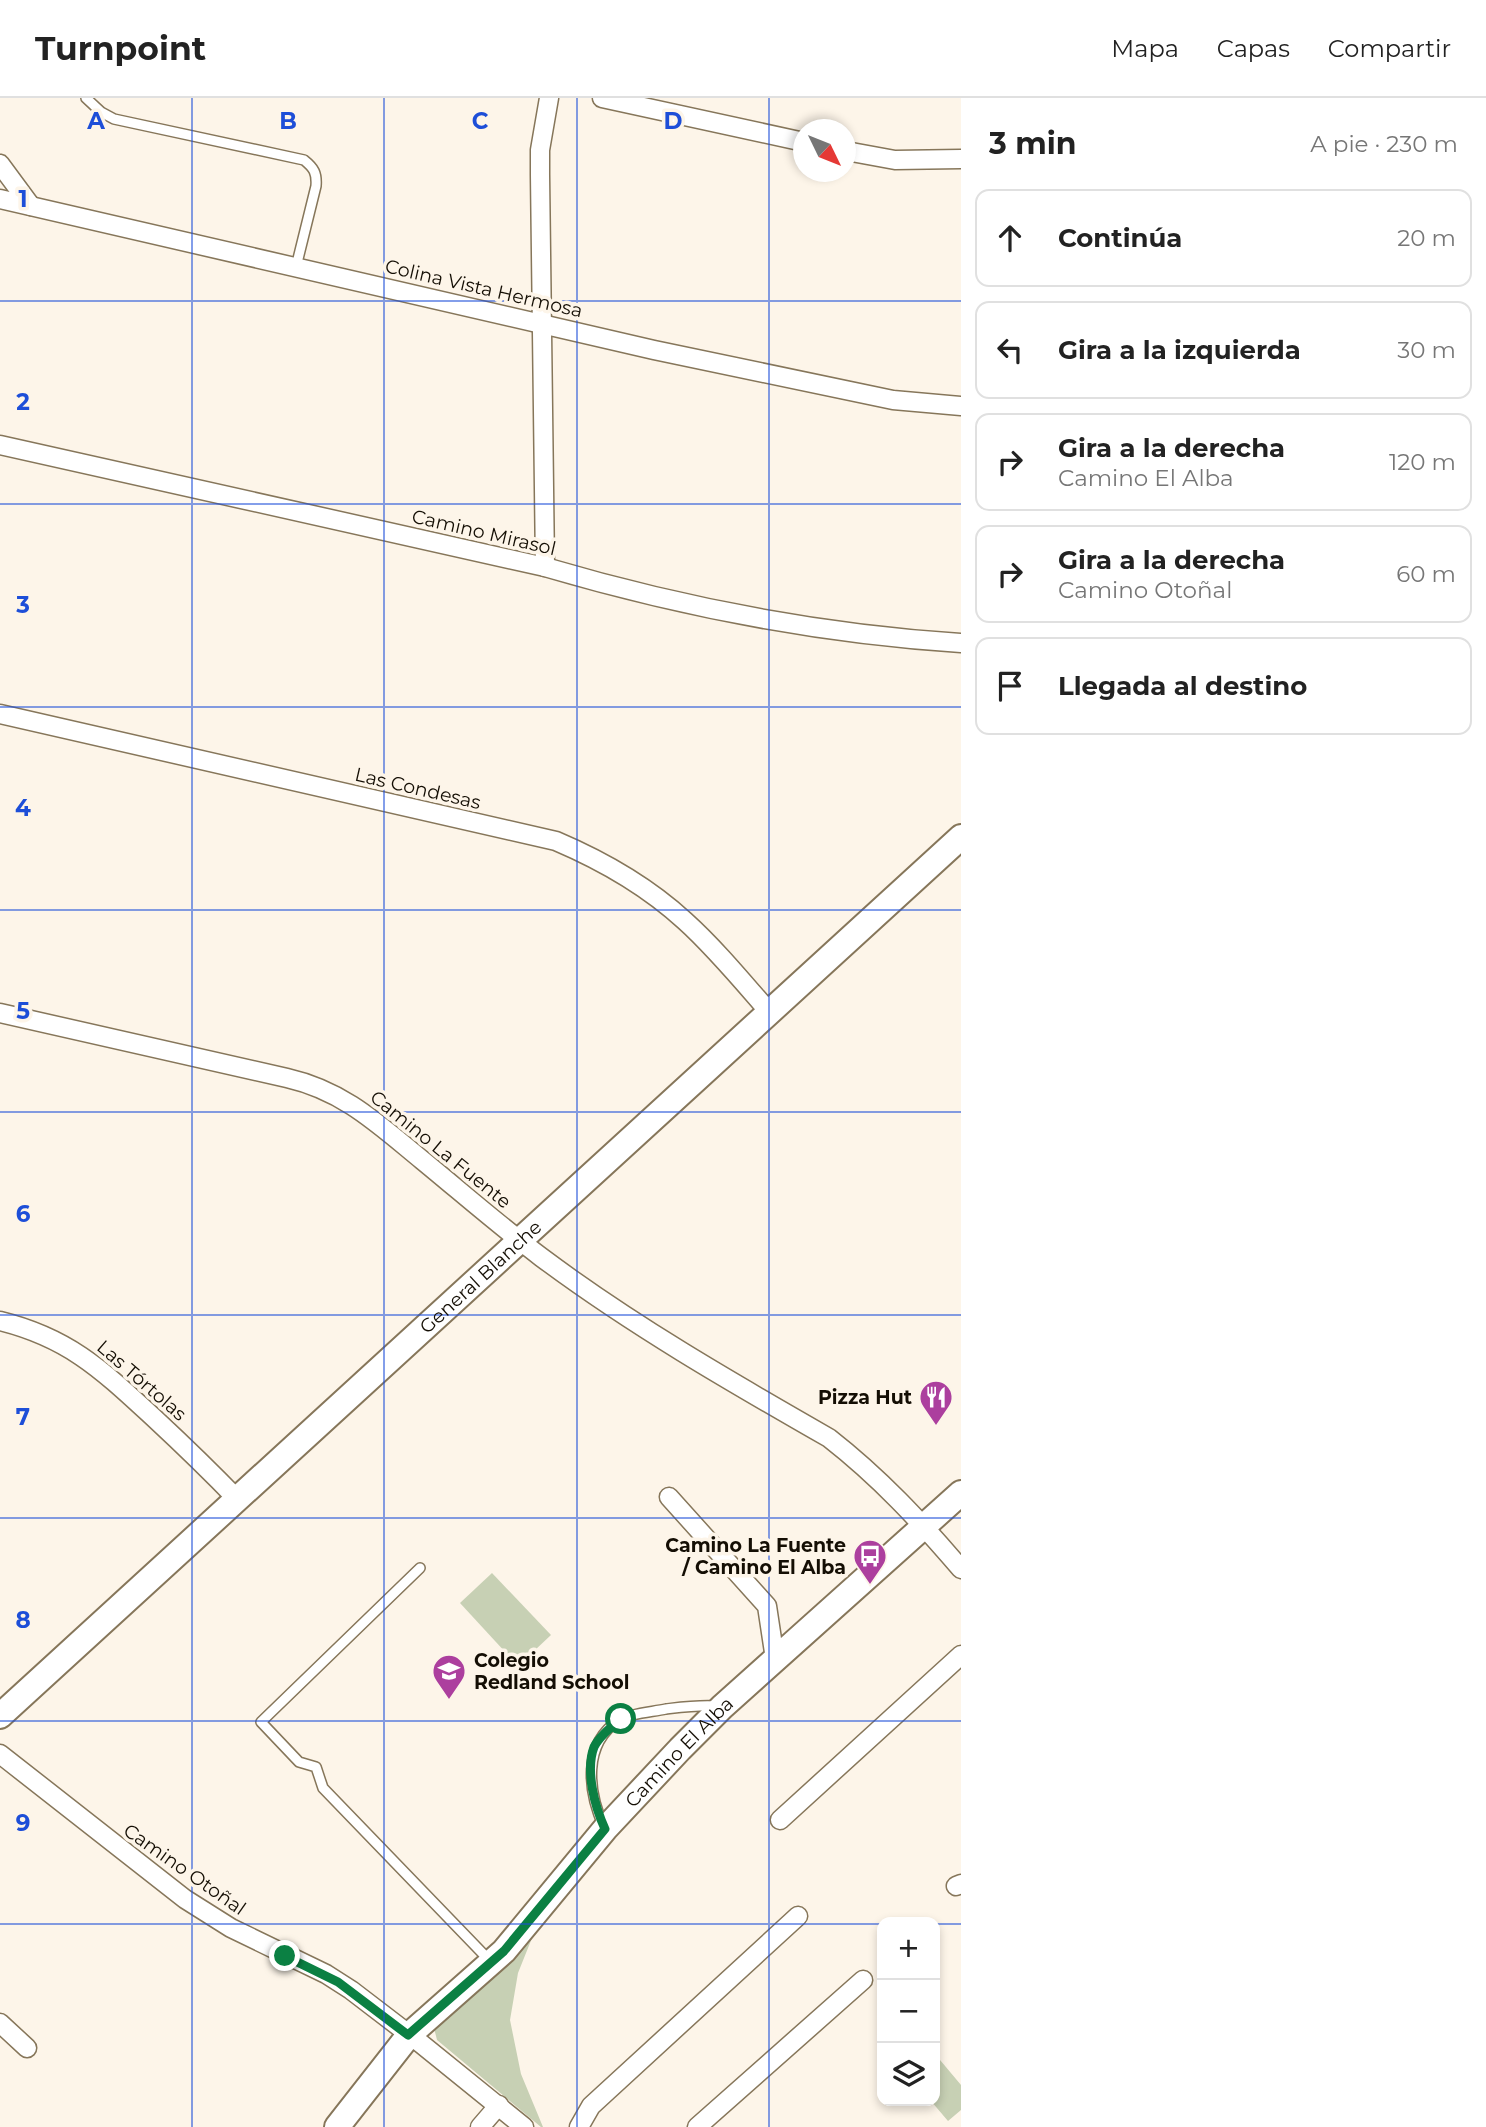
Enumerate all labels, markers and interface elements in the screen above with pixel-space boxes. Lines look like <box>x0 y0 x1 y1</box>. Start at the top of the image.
text: Turnpoint <box>35 28 206 68</box>
text: Mapa <box>1111 34 1179 63</box>
text: Capas <box>1217 34 1290 63</box>
text: Compartir <box>1328 34 1451 63</box>
text: A <box>86 107 105 135</box>
text: B <box>279 107 297 135</box>
text: C <box>472 107 489 135</box>
text: D <box>664 107 683 135</box>
north arrow <box>793 119 856 182</box>
text: 3 min <box>989 125 1076 162</box>
text: A pie · 230 m <box>1310 130 1458 158</box>
text: 1 <box>18 185 28 213</box>
icon: ahead <box>991 219 1029 257</box>
text: Continúa <box>1058 222 1182 254</box>
text: 20 m <box>1397 224 1456 252</box>
street label: Colina Vista Hermosa <box>383 255 585 322</box>
icon: left <box>991 331 1029 369</box>
text: Gira a la izquierda <box>1058 334 1301 366</box>
text: 30 m <box>1397 336 1456 364</box>
text: 2 <box>16 388 30 416</box>
text: Gira a la derecha <box>1058 432 1285 464</box>
icon: right <box>991 443 1029 481</box>
text: 120 m <box>1389 448 1456 476</box>
text: Camino El Alba <box>1058 464 1234 492</box>
street label: Camino Mirasol <box>410 505 558 560</box>
text: Gira a la derecha <box>1058 544 1285 576</box>
icon: right <box>991 555 1029 593</box>
text: 60 m <box>1396 560 1456 588</box>
text: Camino Otoñal <box>1058 576 1232 604</box>
text: 3 <box>15 591 30 619</box>
icon: arrive <box>991 667 1029 705</box>
text: Llegada al destino <box>1058 670 1307 702</box>
street label: Las Condesas <box>353 763 483 814</box>
text: 4 <box>15 794 31 822</box>
text: 5 <box>16 997 30 1025</box>
street label: Camino La Fuente <box>366 1086 516 1213</box>
text: 6 <box>16 1200 31 1228</box>
street label: General Blanche <box>415 1215 546 1339</box>
street label: Las Tórtolas <box>92 1335 191 1426</box>
restaurant icon: Pizza Hut <box>917 1378 955 1427</box>
place label: Pizza Hut <box>818 1386 912 1409</box>
text: 7 <box>16 1403 30 1431</box>
place label: Camino La Fuente / Camino El Alba <box>665 1534 846 1579</box>
bus stop icon: Camino La Fuente / Camino El Alba <box>851 1537 889 1586</box>
text: 8 <box>15 1606 31 1634</box>
place label: Colegio Redland School <box>474 1649 629 1694</box>
school or university icon: Colegio Redland School <box>430 1652 468 1701</box>
street label: Camino El Alba <box>620 1692 738 1812</box>
route start <box>605 1703 636 1734</box>
text: 9 <box>16 1809 30 1837</box>
street label: Camino Otoñal <box>119 1819 250 1920</box>
map controls <box>877 1917 940 2106</box>
button: + <box>877 1917 940 1980</box>
route end <box>269 1940 300 1971</box>
button: − <box>877 1980 940 2043</box>
button: layers <box>877 2043 940 2106</box>

